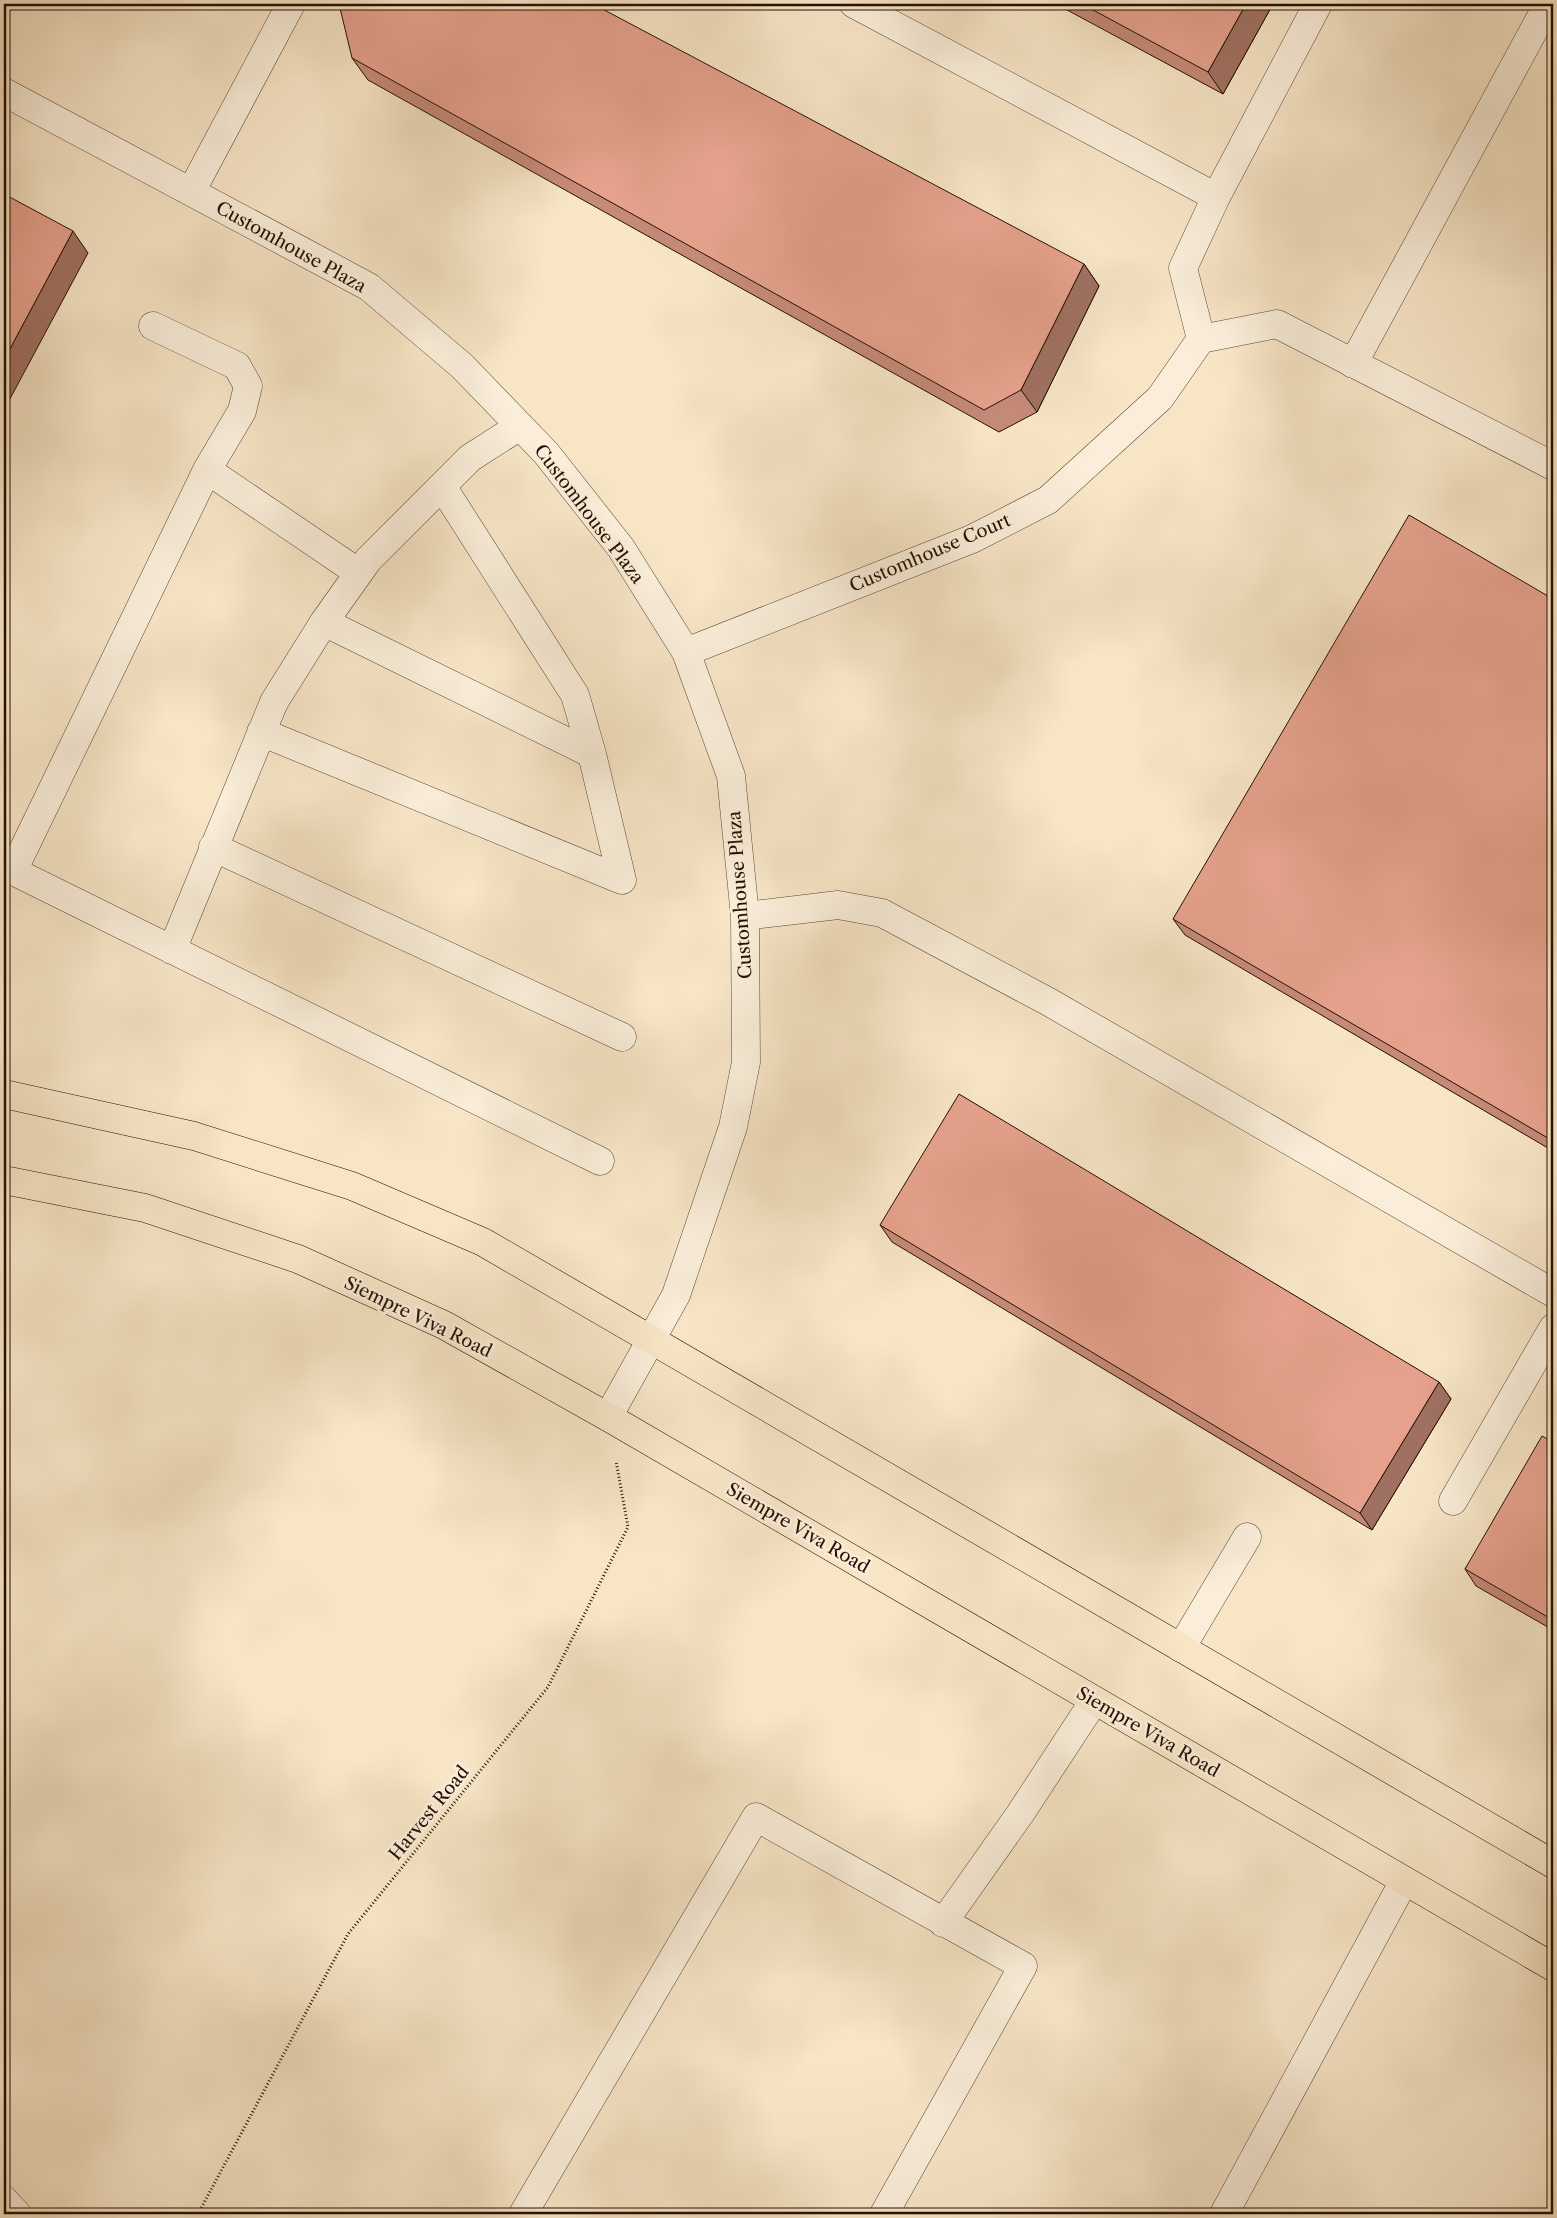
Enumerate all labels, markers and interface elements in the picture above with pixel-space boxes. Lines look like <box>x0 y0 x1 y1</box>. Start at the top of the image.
street label: Customhouse Plaza <box>212 197 370 298</box>
street label: Customhouse Plaza <box>530 440 649 588</box>
street label: Customhouse Court <box>846 509 1014 597</box>
street label: Customhouse Plaza <box>723 810 757 980</box>
street label: Siempre Viva Road <box>340 1272 496 1362</box>
street label: Siempre Viva Road <box>722 1478 874 1578</box>
street label: Siempre Viva Road <box>1072 1682 1224 1782</box>
street label: Harvest Road <box>384 1761 474 1865</box>

